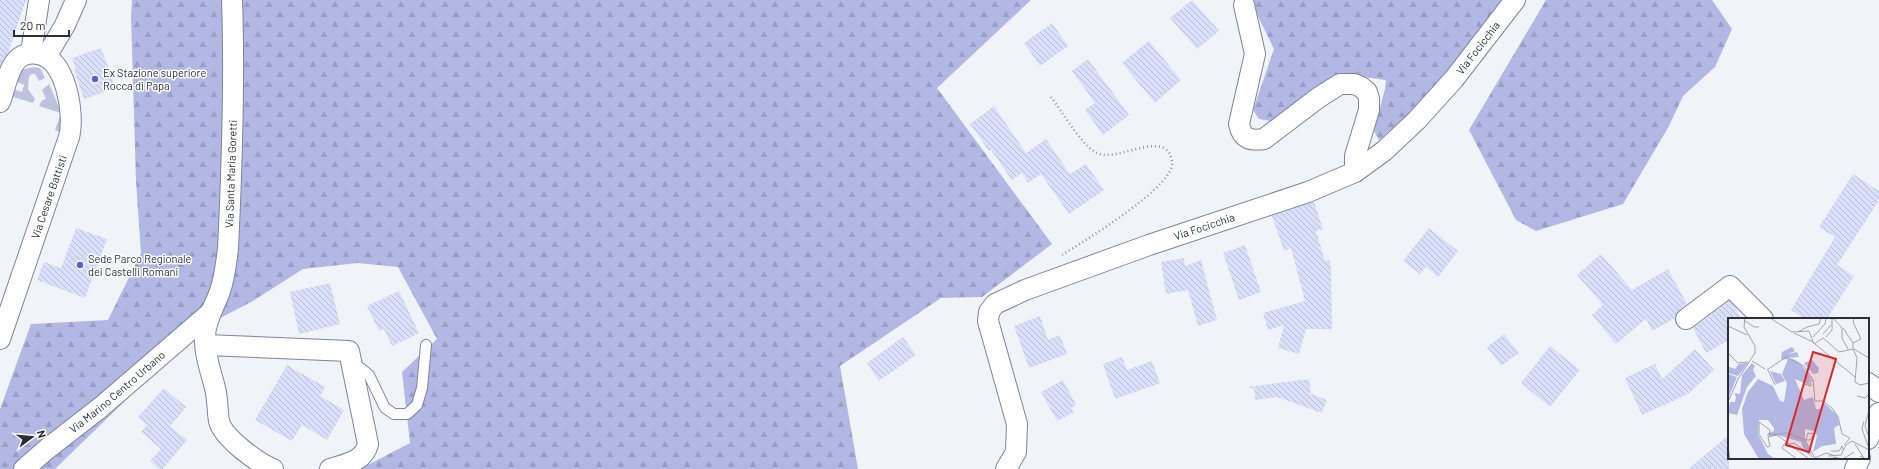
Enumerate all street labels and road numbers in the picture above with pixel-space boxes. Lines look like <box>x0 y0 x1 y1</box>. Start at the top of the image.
street label: Via Focicchia <box>1453 19 1502 77</box>
street label: Via Santa Maria Goretti <box>222 119 239 228</box>
street label: Via Cesare Battisti <box>28 153 69 240</box>
street label: Via Focicchia <box>1172 210 1236 242</box>
street label: Via Marino Centro Urbano <box>66 348 167 435</box>

